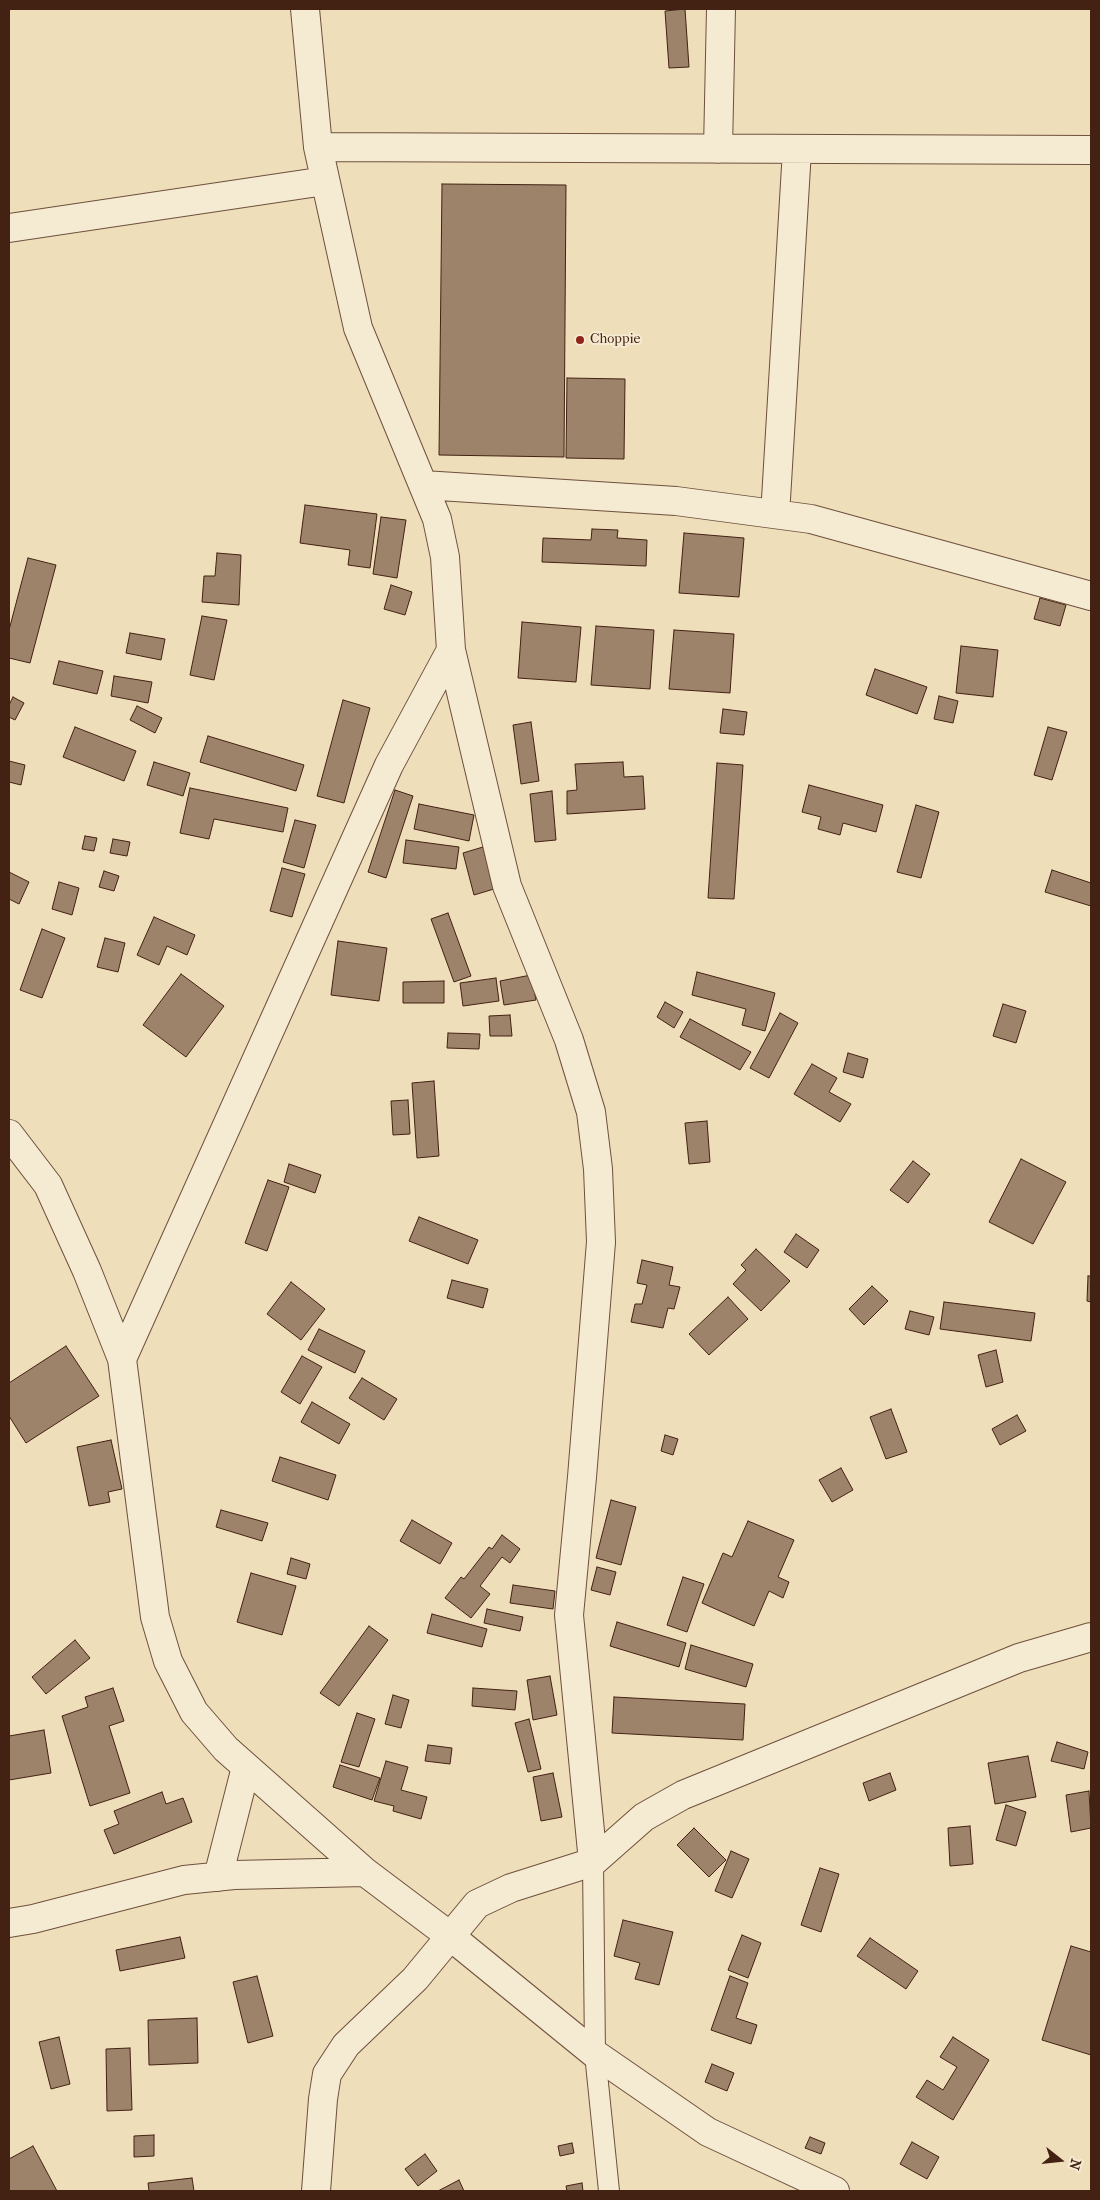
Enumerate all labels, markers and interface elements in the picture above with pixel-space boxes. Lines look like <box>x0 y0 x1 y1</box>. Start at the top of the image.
place label: Choppie <box>590 332 640 348</box>
marker: Choppie <box>574 334 586 346</box>
north arrow <box>1035 2135 1085 2185</box>
text: N <box>1065 2157 1085 2172</box>

